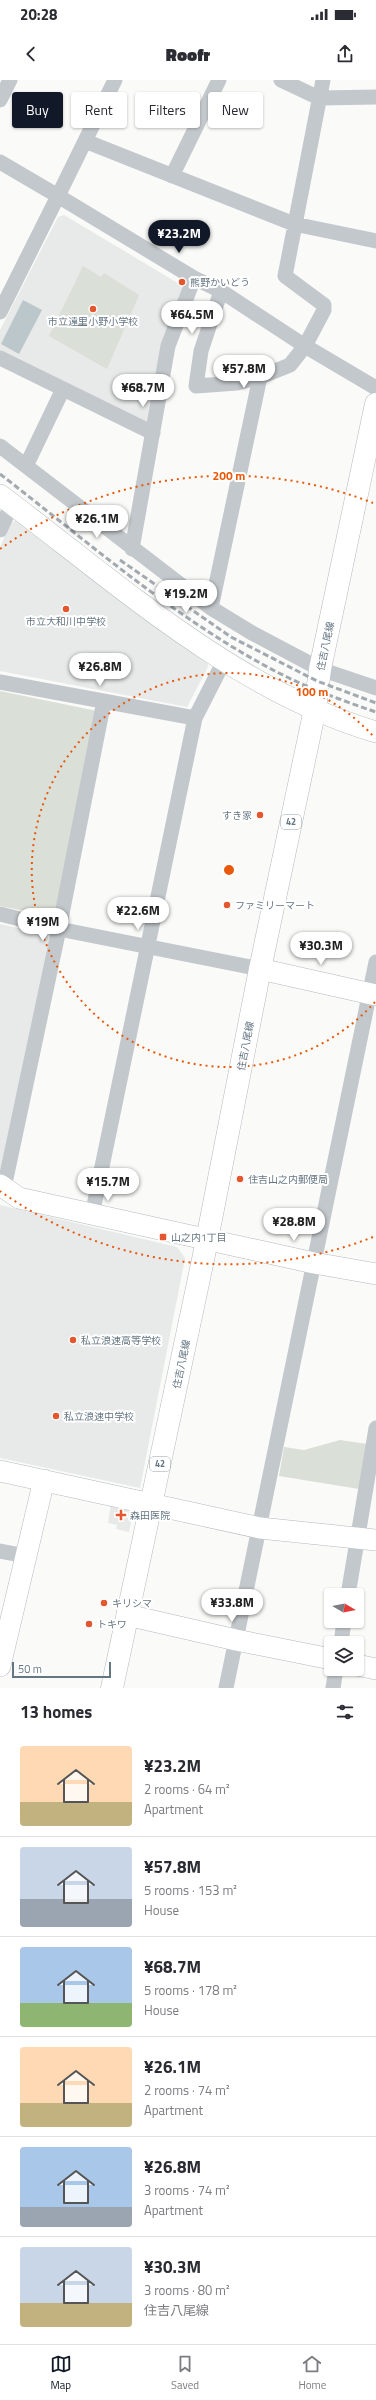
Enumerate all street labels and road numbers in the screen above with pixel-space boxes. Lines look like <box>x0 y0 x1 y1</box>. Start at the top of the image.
street label: 住吉八尾線 <box>313 620 338 672</box>
road number: 42 <box>281 815 301 829</box>
street label: 住吉八尾線 <box>233 1020 258 1072</box>
street label: 住吉八尾線 <box>169 1338 194 1390</box>
road number: 42 <box>150 1457 170 1471</box>

